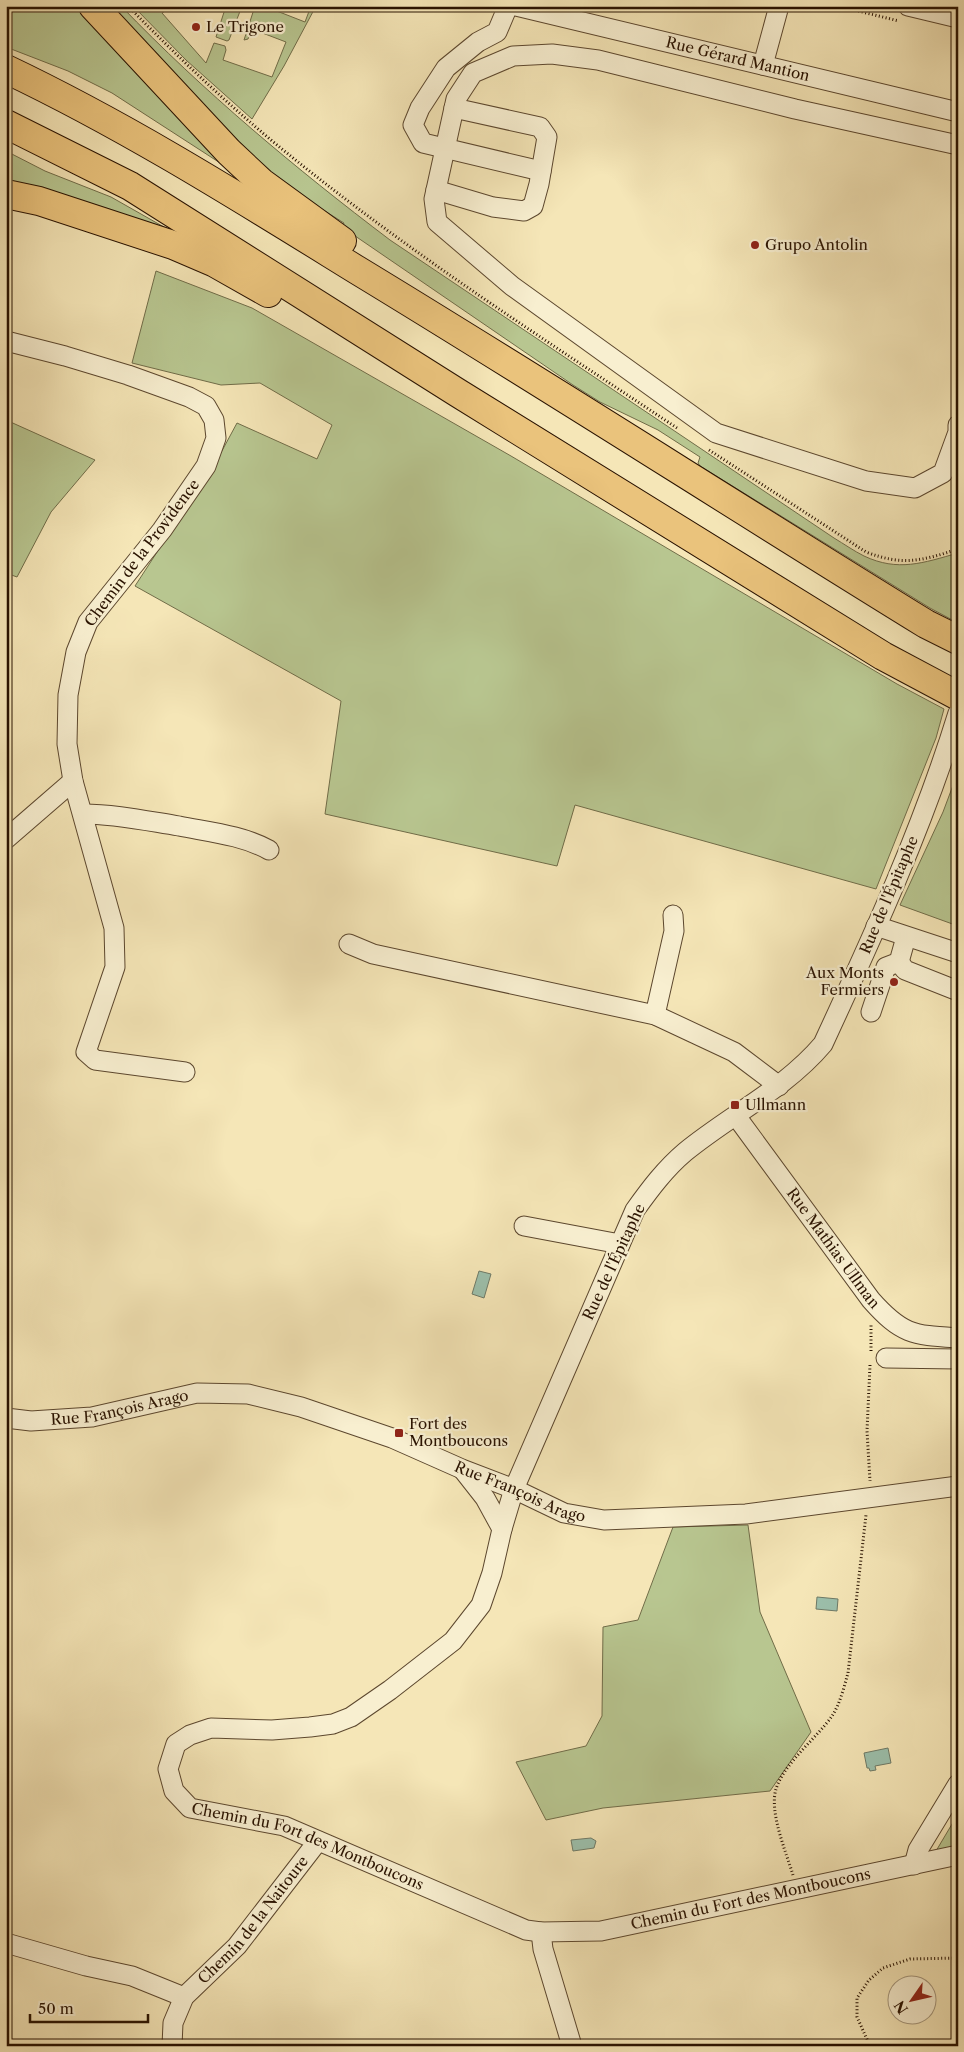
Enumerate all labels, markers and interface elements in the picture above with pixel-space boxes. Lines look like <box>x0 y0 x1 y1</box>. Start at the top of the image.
place label: Le Trigone <box>206 17 284 36</box>
marker: Le Trigone <box>190 21 202 33</box>
street label: Rue Gérard Mantion <box>664 32 812 85</box>
place label: Grupo Antolin <box>765 235 868 254</box>
marker: Grupo Antolin <box>749 239 761 251</box>
street label: Chemin de la Providence <box>80 475 203 630</box>
street label: Rue de l'Épitaphe <box>855 833 922 957</box>
place label: Aux Monts Fermiers <box>805 963 884 999</box>
marker: Aux Monts Fermiers <box>888 976 900 988</box>
place label: Ullmann <box>745 1095 807 1114</box>
marker: Ullmann <box>729 1099 741 1111</box>
street label: Rue Mathias Ullman <box>783 1184 884 1313</box>
street label: Rue de l'Épitaphe <box>578 1201 649 1323</box>
street label: Rue François Arago <box>50 1385 190 1429</box>
place label: Fort des Montboucons <box>409 1414 508 1450</box>
marker: Fort des Montboucons <box>393 1427 405 1439</box>
street label: Rue François Arago <box>452 1457 587 1526</box>
street label: Chemin du Fort des Montboucons <box>190 1799 427 1894</box>
street label: Chemin de la Naitoure <box>194 1852 312 1988</box>
street label: Chemin du Fort des Montboucons <box>629 1864 872 1933</box>
north arrow <box>886 1974 936 2024</box>
scale bar <box>30 1992 148 2024</box>
text: N <box>890 1997 912 2017</box>
text: 50 m <box>38 1999 74 2018</box>

